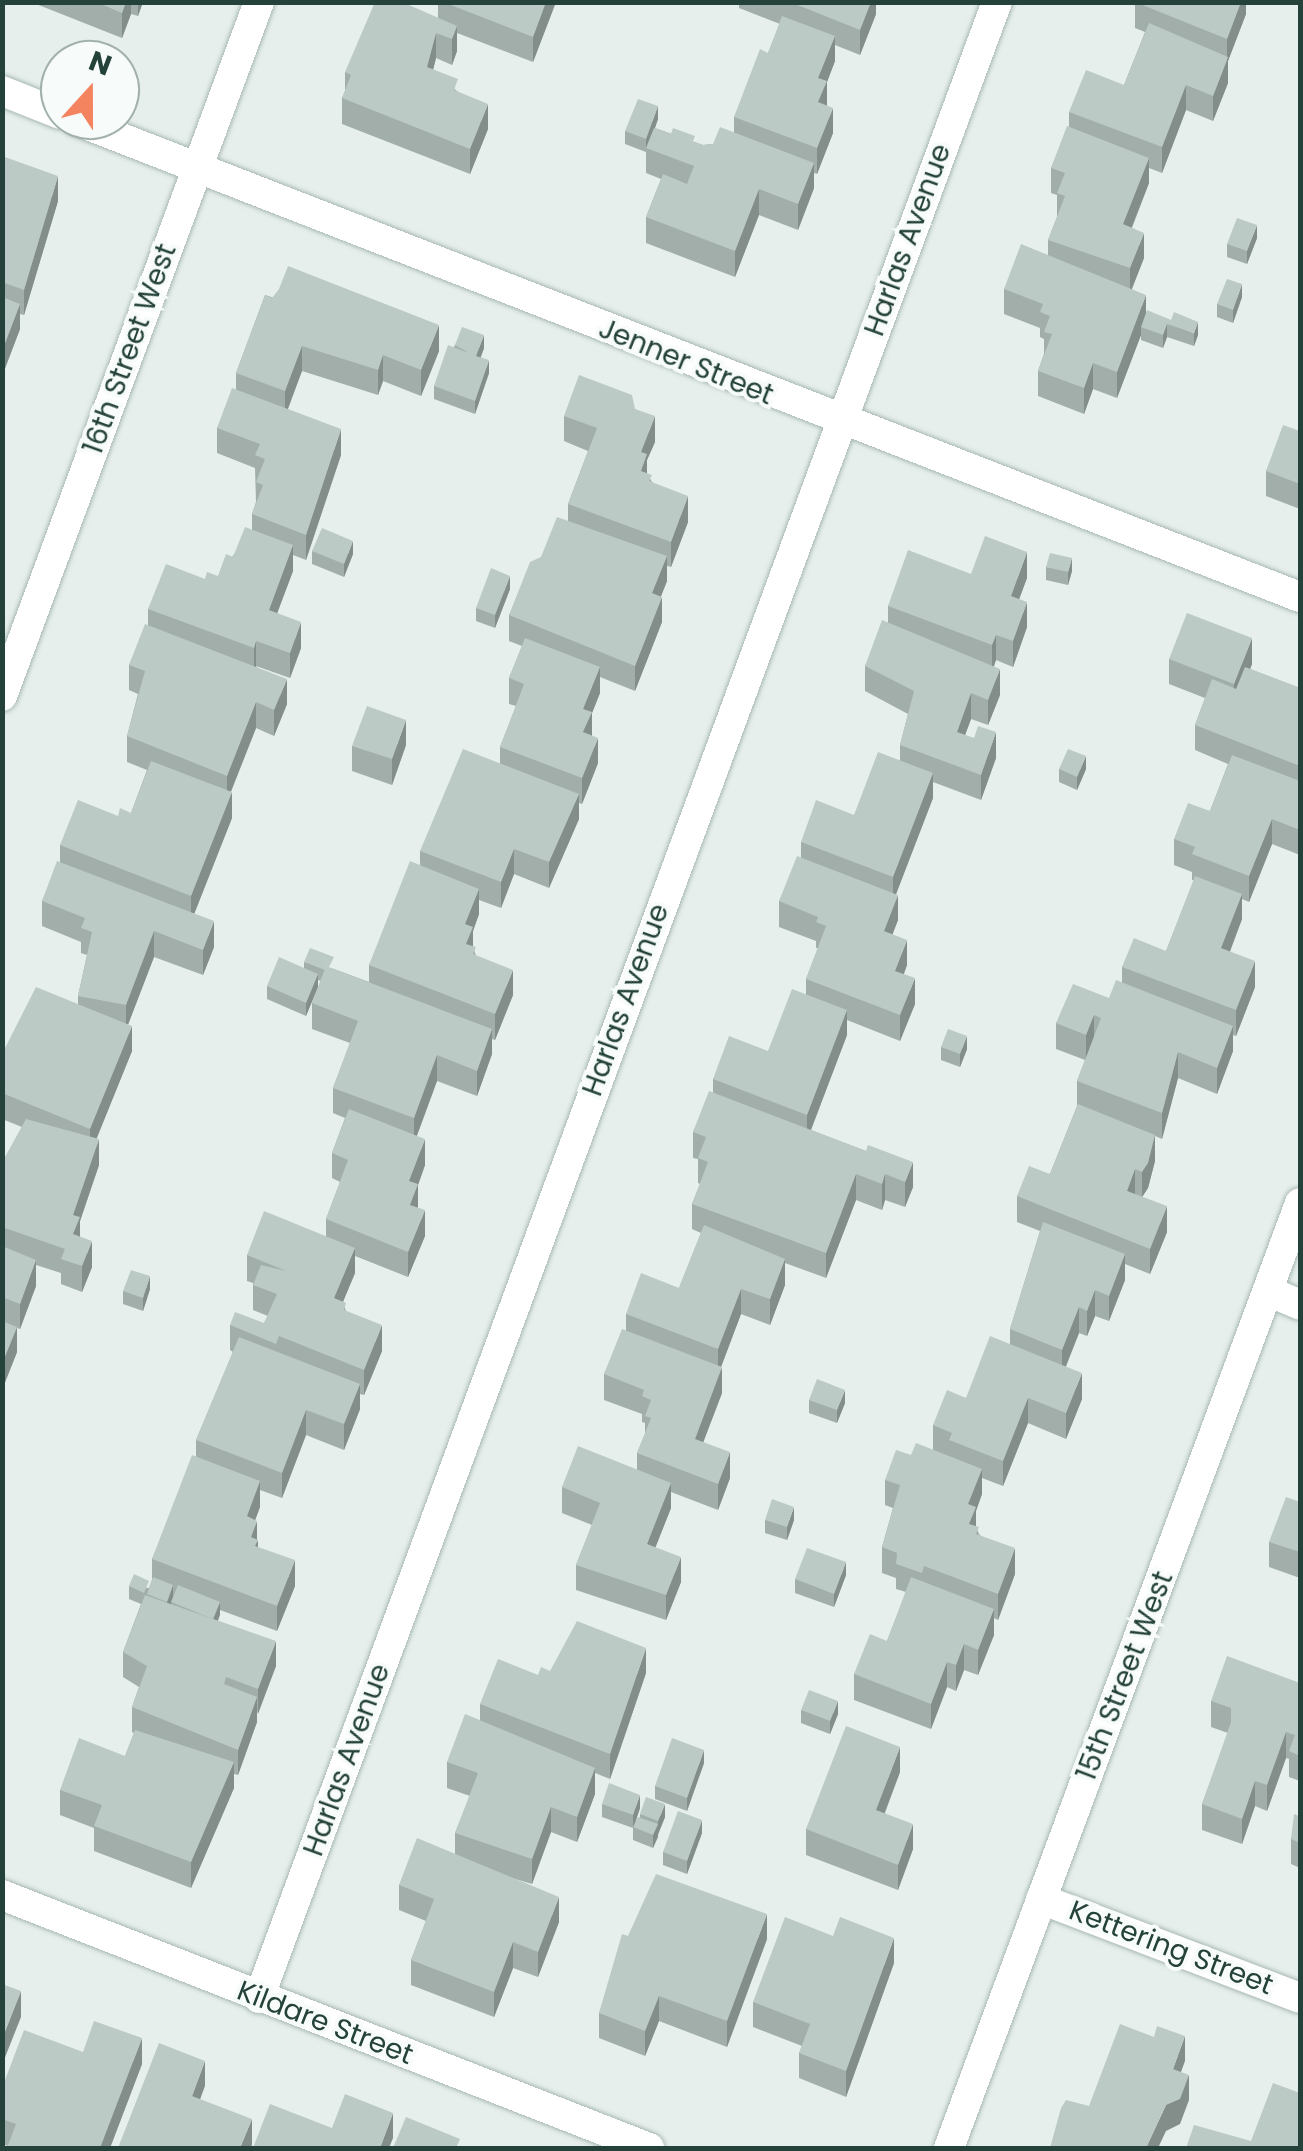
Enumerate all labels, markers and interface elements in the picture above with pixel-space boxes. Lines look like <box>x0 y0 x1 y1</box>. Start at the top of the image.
north arrow <box>40 40 140 140</box>
text: N <box>83 41 117 85</box>
street label: Harlas Avenue <box>858 139 958 341</box>
street label: 16th Street West <box>76 239 184 459</box>
street label: Jenner Street <box>594 312 778 412</box>
street label: Harlas Avenue <box>576 899 676 1101</box>
street label: 15th Street West <box>1070 1567 1180 1785</box>
street label: Harlas Avenue <box>297 1659 397 1861</box>
street label: Kettering Street <box>1064 1894 1278 2002</box>
street label: Kildare Street <box>232 1974 418 2072</box>

